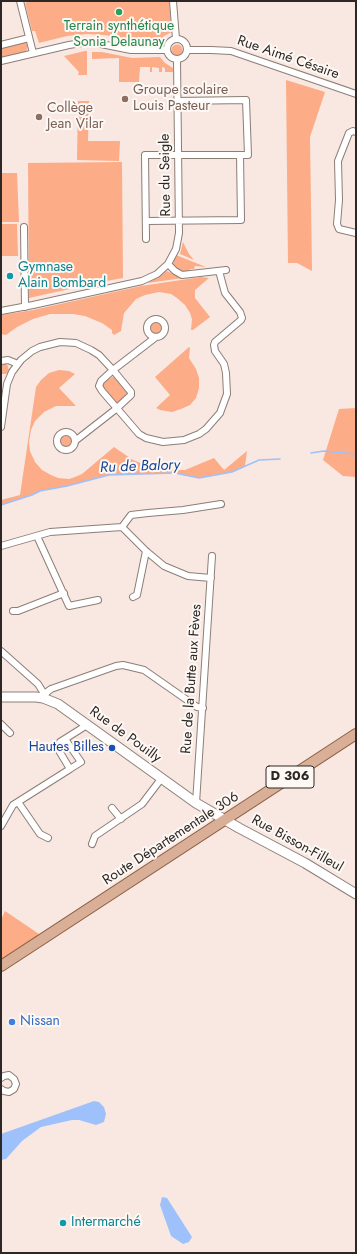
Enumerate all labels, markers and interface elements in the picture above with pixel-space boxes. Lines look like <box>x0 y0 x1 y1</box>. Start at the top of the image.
marker: Terrain synthétique Sonia Delaunay <box>114 7 124 17</box>
place label: Terrain synthétique Sonia Delaunay <box>64 19 174 52</box>
street label: Rue Aimé Césaire <box>235 33 341 83</box>
place label: Groupe scolaire Louis Pasteur <box>133 83 228 116</box>
marker: Groupe scolaire Louis Pasteur <box>120 94 130 104</box>
place label: Collège Jean Vilar <box>47 101 103 134</box>
marker: Collège Jean Vilar <box>34 112 44 122</box>
street label: Rue du Seigle <box>157 133 175 217</box>
place label: Gymnase Alain Bombard <box>18 260 106 292</box>
marker: Gymnase Alain Bombard <box>5 271 15 281</box>
water label: Ru de Balory <box>100 457 180 477</box>
street label: Rue de la Butte aux Fèves <box>178 604 206 754</box>
street label: Rue de Pouilly <box>86 703 164 767</box>
place label: Hautes Billes <box>29 740 104 756</box>
marker: Hautes Billes <box>107 743 117 753</box>
road number: D 306 <box>266 766 314 788</box>
street label: Route Départementale 306 <box>100 789 242 889</box>
street label: Rue Bisson-Filleul <box>248 812 346 876</box>
place label: Nissan <box>20 1014 60 1030</box>
marker: Nissan <box>7 1017 17 1027</box>
place label: Intermarché <box>71 1215 141 1231</box>
marker: Intermarché <box>58 1218 68 1228</box>

